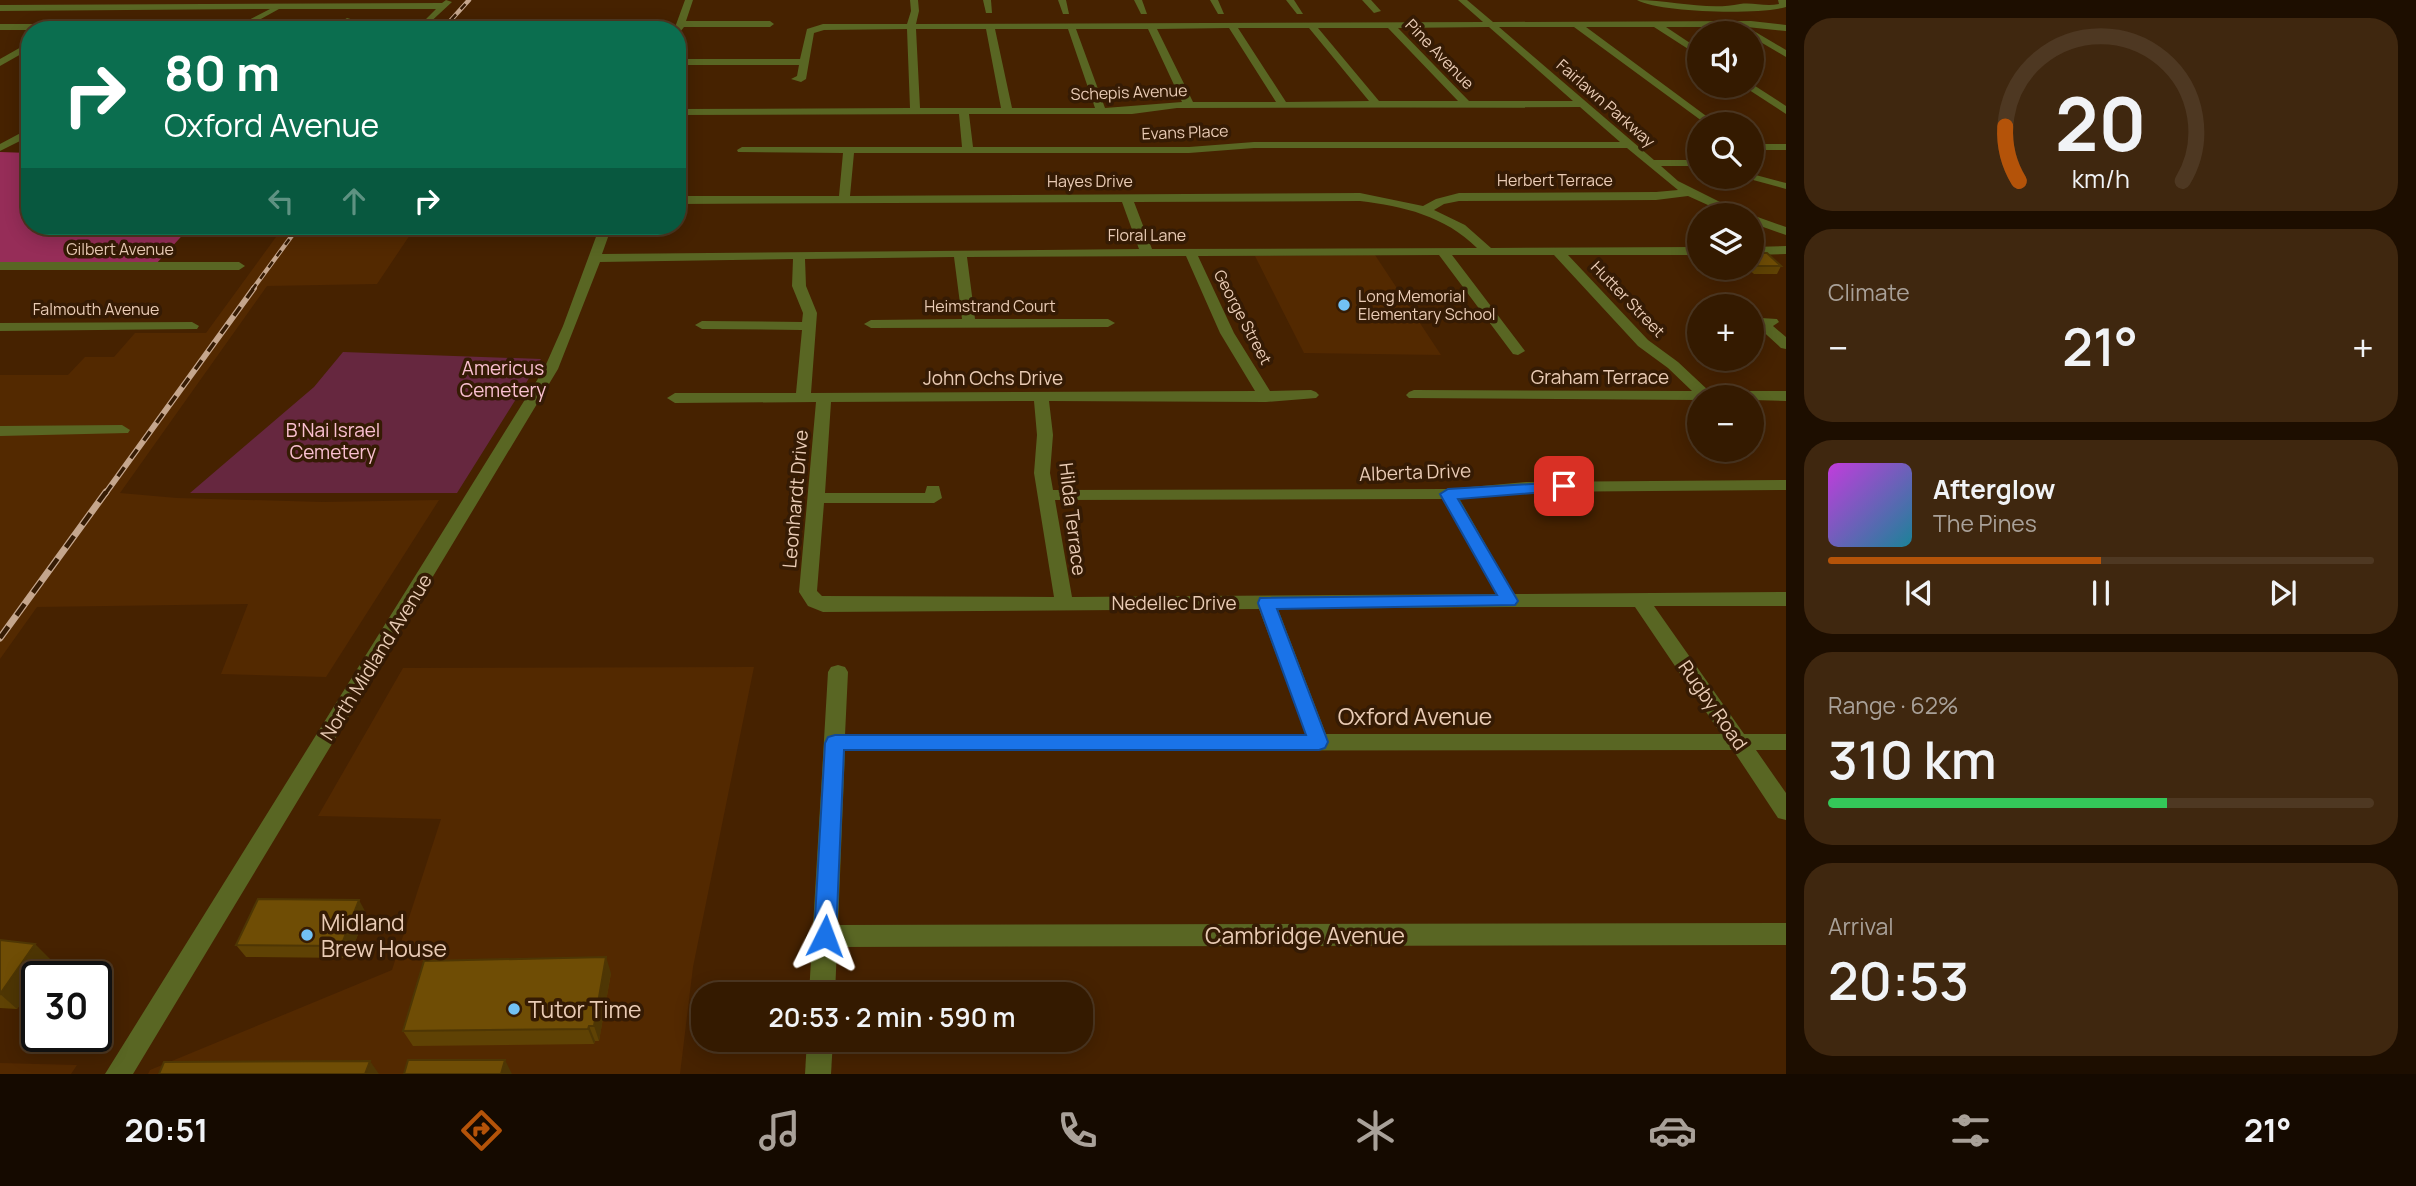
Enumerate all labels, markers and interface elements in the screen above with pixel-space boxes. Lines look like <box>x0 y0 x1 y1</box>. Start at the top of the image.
street label: Pine Avenue <box>1401 14 1479 94</box>
map controls <box>1687 21 1764 462</box>
button: sound <box>1687 21 1764 98</box>
text: 80 m <box>164 39 280 106</box>
icon: right <box>49 49 140 140</box>
street label: Fairlawn Parkway <box>1552 54 1660 152</box>
text: 20 <box>2055 73 2147 173</box>
street label: Schepis Avenue <box>1070 79 1188 105</box>
text: Oxford Avenue <box>164 103 379 147</box>
button: search <box>1687 112 1764 189</box>
street label: Evans Place <box>1141 119 1229 145</box>
text: km/h <box>2072 160 2130 195</box>
street label: Herbert Terrace <box>1497 169 1613 191</box>
street label: Hayes Drive <box>1047 170 1133 192</box>
icon: left <box>262 182 300 220</box>
icon: ahead <box>335 182 373 220</box>
icon: right <box>408 182 446 220</box>
button: layers <box>1687 203 1764 280</box>
street label: Floral Lane <box>1108 224 1186 246</box>
street label: Gilbert Avenue <box>66 238 174 260</box>
street label: Hutter Street <box>1586 256 1670 342</box>
street label: George Street <box>1209 266 1277 368</box>
text: Climate <box>1828 276 1910 308</box>
place label: Long Memorial Elementary School <box>1358 285 1496 325</box>
button: + <box>1687 294 1764 371</box>
street label: Heimstrand Court <box>924 295 1056 317</box>
marker: Long Memorial Elementary School <box>1336 297 1352 313</box>
street label: Falmouth Avenue <box>33 298 159 320</box>
text: 21° <box>2062 311 2138 382</box>
text: − <box>1828 321 1849 373</box>
text: + <box>2352 321 2374 373</box>
park label: Americus Cemetery <box>460 355 546 403</box>
street label: Graham Terrace <box>1531 364 1669 390</box>
street label: John Ochs Drive <box>923 365 1063 391</box>
button: − <box>1687 385 1764 462</box>
park label: B'Nai Israel Cemetery <box>286 417 380 465</box>
street label: Leonhardt Drive <box>776 429 814 569</box>
pin <box>1534 456 1594 516</box>
street label: Alberta Drive <box>1359 457 1471 487</box>
street label: Hilda Terrace <box>1053 461 1093 577</box>
icon: arrive <box>1545 467 1583 505</box>
text: Afterglow <box>1933 471 2055 507</box>
text: The Pines <box>1933 507 2037 539</box>
street label: North Midland Avenue <box>314 569 438 745</box>
icon: previous <box>1900 574 1938 612</box>
icon: pause <box>2082 574 2120 612</box>
icon: next <box>2264 574 2302 612</box>
street label: Nedellec Drive <box>1111 590 1237 616</box>
street label: Rugby Road <box>1672 655 1754 755</box>
text: Range · 62% <box>1828 689 1959 721</box>
street label: Oxford Avenue <box>1338 700 1492 732</box>
text: 310 km <box>1828 724 1997 795</box>
position arrow <box>788 899 862 973</box>
place label: Midland Brew House <box>321 906 447 964</box>
text: Arrival <box>1828 910 1894 942</box>
street label: Cambridge Avenue <box>1205 919 1405 951</box>
marker: Midland Brew House <box>299 927 315 943</box>
text: 20:53 <box>1828 945 1969 1016</box>
speed limit sign: 30 <box>21 961 112 1052</box>
place label: Tutor Time <box>528 993 641 1025</box>
text: 20:53 · 2 min · 590 m <box>769 999 1015 1035</box>
marker: Tutor Time <box>506 1001 522 1017</box>
icon: directions <box>457 1106 506 1155</box>
icon: music <box>755 1106 804 1155</box>
icon: phone <box>1053 1106 1102 1155</box>
icon: climate <box>1351 1106 1400 1155</box>
icon: car <box>1648 1106 1697 1155</box>
icon: filters <box>1946 1106 1995 1155</box>
text: 20:51 <box>124 1108 208 1152</box>
text: 21° <box>2244 1108 2292 1152</box>

